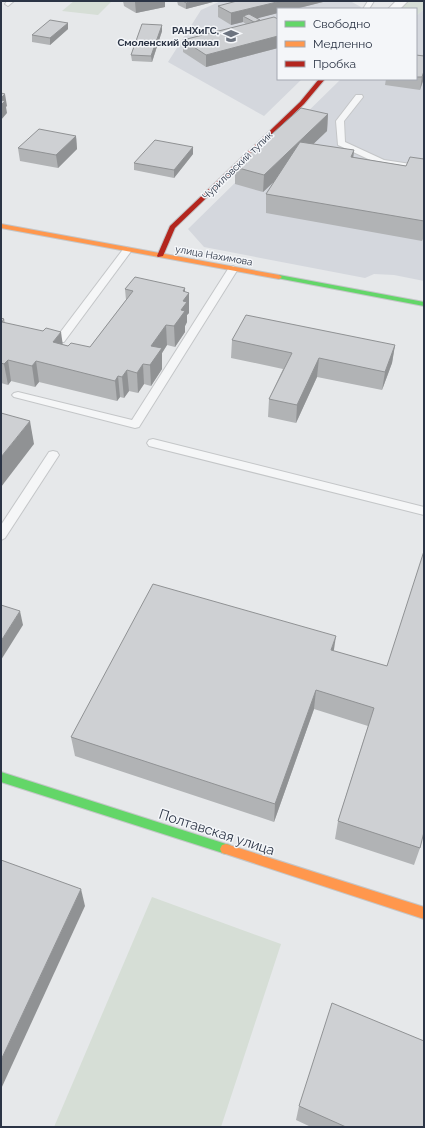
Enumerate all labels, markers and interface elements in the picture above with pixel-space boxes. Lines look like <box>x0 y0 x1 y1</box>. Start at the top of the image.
legend <box>277 8 417 80</box>
text: Свободно <box>313 17 370 31</box>
place label: РАНХиГС, Смоленский филиал <box>117 25 219 48</box>
school or university icon: РАНХиГС, Смоленский филиал <box>222 27 240 45</box>
text: Медленно <box>313 37 372 51</box>
text: Пробка <box>313 57 356 71</box>
street label: Чуриловский тупик <box>200 129 275 202</box>
street label: улица Нахимова <box>174 243 253 268</box>
street label: Полтавская улица <box>157 806 277 858</box>

